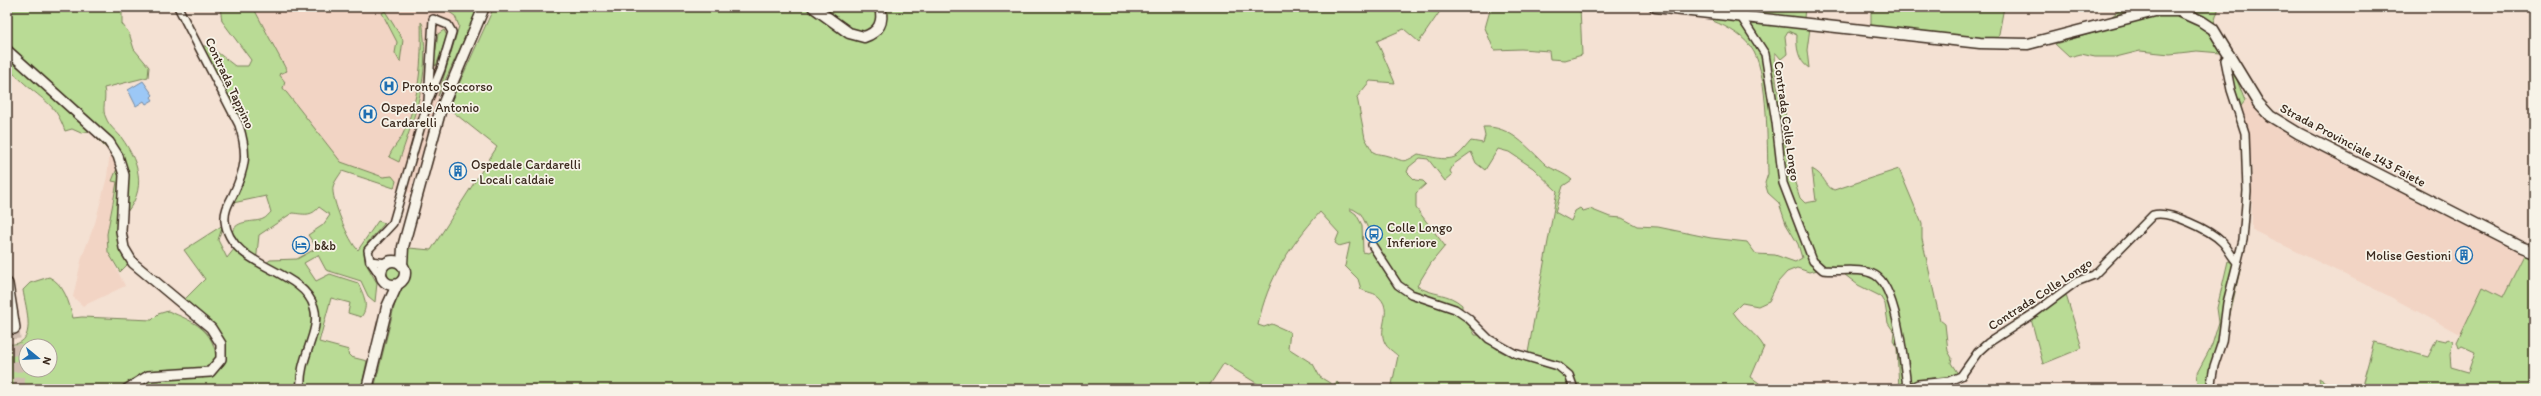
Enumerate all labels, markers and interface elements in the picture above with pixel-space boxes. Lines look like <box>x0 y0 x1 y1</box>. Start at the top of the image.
street label: Contrada Tappino <box>202 35 258 131</box>
street label: Contrada Colle Longo <box>1771 60 1803 182</box>
hospital icon: Pronto Soccorso <box>379 76 399 96</box>
place label: Pronto Soccorso <box>402 79 493 94</box>
place label: Ospedale Antonio Cardarelli <box>381 100 480 130</box>
street label: Strada Provinciale 143 Faiete <box>2278 100 2428 190</box>
hospital icon: Ospedale Antonio Cardarelli <box>358 104 378 124</box>
place label: Ospedale Cardarelli - Locali caldaie <box>471 157 581 187</box>
building icon: Ospedale Cardarelli - Locali caldaie <box>448 161 468 181</box>
place label: Colle Longo Inferiore <box>1387 220 1453 250</box>
bus stop icon: Colle Longo Inferiore <box>1364 224 1384 244</box>
hotel icon: b&b <box>291 235 311 255</box>
place label: b&b <box>314 238 336 253</box>
building icon: Molise Gestioni <box>2454 245 2474 265</box>
place label: Molise Gestioni <box>2366 248 2451 263</box>
street label: Contrada Colle Longo <box>1985 255 2095 333</box>
north arrow <box>18 338 58 378</box>
text: N <box>40 355 54 366</box>

